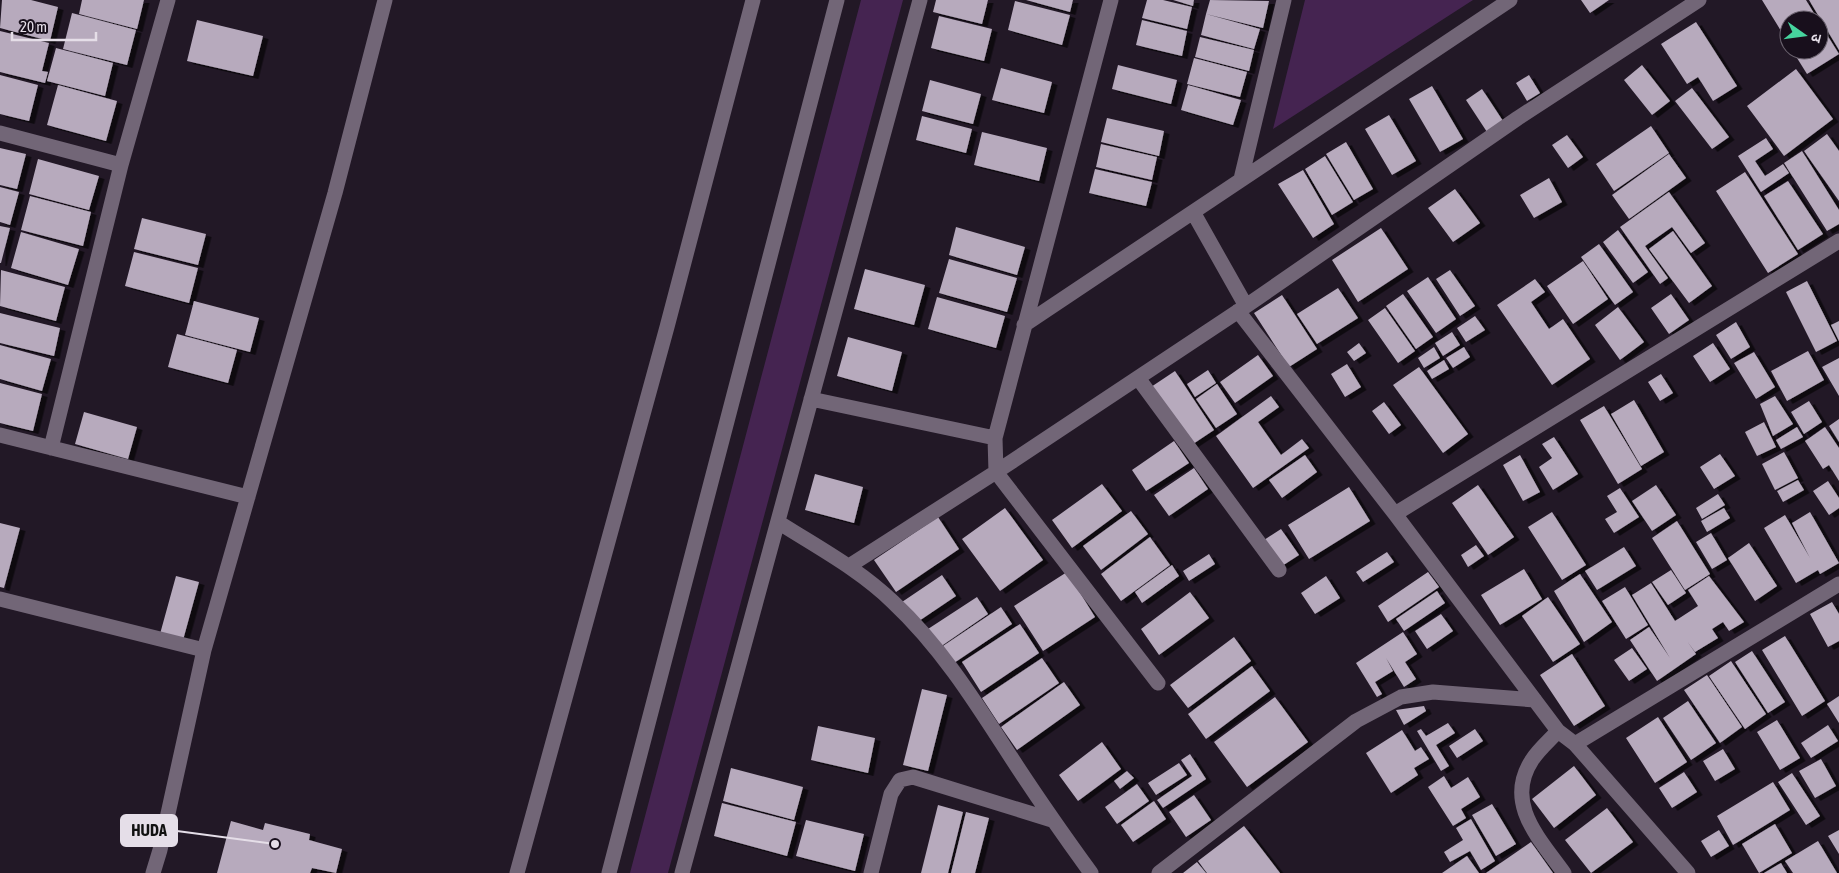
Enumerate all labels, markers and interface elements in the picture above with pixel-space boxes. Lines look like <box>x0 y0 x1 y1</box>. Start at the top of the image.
scale bar <box>12 10 96 42</box>
north arrow <box>1779 10 1829 60</box>
text: 20 m <box>20 18 47 35</box>
text: उ <box>1808 32 1825 45</box>
callout: HUDA <box>121 815 177 846</box>
text: HUDA <box>131 821 167 839</box>

